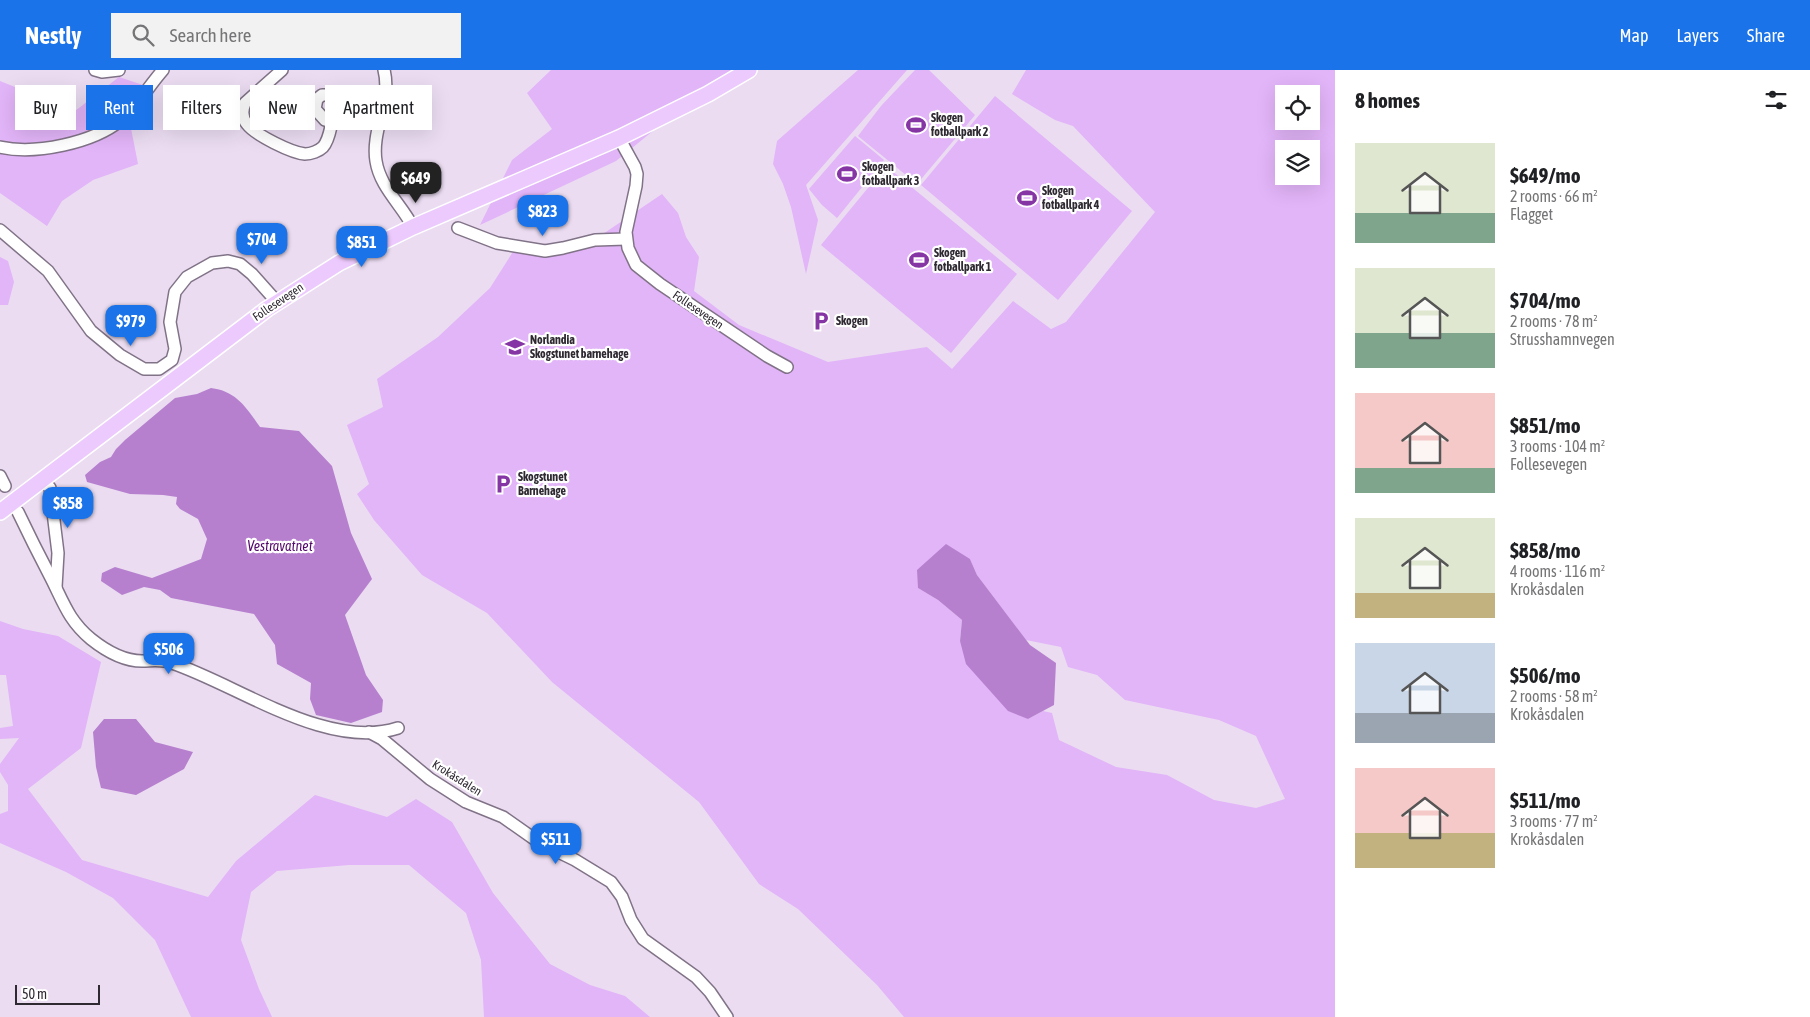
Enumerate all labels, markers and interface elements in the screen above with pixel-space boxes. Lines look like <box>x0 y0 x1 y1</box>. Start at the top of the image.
search box <box>111 13 461 58</box>
icon: search <box>129 21 157 49</box>
text: Nestly <box>25 22 81 49</box>
text: Search here <box>169 24 251 46</box>
text: Map <box>1619 25 1648 46</box>
text: Layers <box>1676 25 1719 46</box>
text: Share <box>1747 25 1785 46</box>
chip: Buy <box>15 85 76 130</box>
chip: Rent <box>86 85 153 130</box>
chip: Filters <box>163 85 240 130</box>
chip: New <box>250 85 315 130</box>
chip: Apartment <box>325 85 432 130</box>
map controls <box>1275 85 1320 185</box>
button: locate <box>1275 85 1320 130</box>
icon: filters <box>1762 86 1790 114</box>
text: 8 homes <box>1355 88 1420 112</box>
place label: Skogen fotballpark 2 <box>930 111 989 139</box>
sports icon: Skogen fotballpark 2 <box>905 114 927 136</box>
button: layers <box>1275 140 1320 185</box>
place label: Skogen fotballpark 3 <box>861 160 920 188</box>
pin: $649 <box>386 162 446 204</box>
sports icon: Skogen fotballpark 3 <box>836 163 858 185</box>
icon: home <box>1395 163 1455 223</box>
text: $649/mo <box>1510 163 1581 187</box>
text: $649 <box>401 169 431 187</box>
place label: Skogen fotballpark 4 <box>1041 184 1100 212</box>
sports icon: Skogen fotballpark 4 <box>1016 187 1038 209</box>
text: 2 rooms · 66 m² <box>1510 187 1598 205</box>
pin: $823 <box>513 194 573 237</box>
text: $823 <box>528 202 558 220</box>
text: Flagget <box>1510 205 1553 223</box>
pin: $704 <box>232 222 292 265</box>
pin: $851 <box>332 226 392 268</box>
text: $704 <box>247 230 277 248</box>
text: $851 <box>347 233 377 251</box>
place label: Skogen fotballpark 1 <box>933 246 992 274</box>
sports icon: Skogen fotballpark 1 <box>908 249 930 271</box>
street label: Follesevegen <box>250 280 306 324</box>
street label: Follesevegen <box>670 288 726 332</box>
icon: home <box>1395 288 1455 348</box>
text: $704/mo <box>1510 288 1581 312</box>
pin: $979 <box>101 304 161 347</box>
parking icon: Skogen <box>810 310 832 332</box>
text: $979 <box>116 312 146 330</box>
text: 2 rooms · 78 m² <box>1510 312 1598 330</box>
place label: Skogen <box>836 314 868 328</box>
text: Strusshamnvegen <box>1510 330 1615 348</box>
place label: Norlandia Skogstunet barnehage <box>530 333 629 361</box>
school or university icon: Norlandia Skogstunet barnehage <box>504 336 526 358</box>
icon: home <box>1395 413 1455 473</box>
text: $851/mo <box>1510 413 1581 437</box>
text: 3 rooms · 104 m² <box>1510 437 1605 455</box>
text: Follesevegen <box>1510 455 1587 473</box>
place label: Skogstunet Barnehage <box>518 470 568 498</box>
parking icon: Skogstunet Barnehage <box>492 473 514 495</box>
pin: $858 <box>38 486 98 529</box>
text: $858 <box>53 494 83 512</box>
water label: Vestravatnet <box>247 538 313 554</box>
icon: home <box>1395 538 1455 598</box>
text: $858/mo <box>1510 538 1581 562</box>
text: 4 rooms · 116 m² <box>1510 562 1605 580</box>
text: Krokåsdalen <box>1510 580 1584 598</box>
pin: $506 <box>139 632 199 675</box>
text: $506 <box>154 640 184 658</box>
icon: home <box>1395 663 1455 723</box>
text: $506/mo <box>1510 663 1581 687</box>
text: 2 rooms · 58 m² <box>1510 687 1598 705</box>
text: Krokåsdalen <box>1510 705 1584 723</box>
street label: Krokåsdalen <box>430 757 484 799</box>
icon: home <box>1395 788 1455 848</box>
text: $511/mo <box>1510 788 1581 812</box>
text: 3 rooms · 77 m² <box>1510 812 1598 830</box>
pin: $511 <box>526 822 586 865</box>
text: $511 <box>541 830 571 848</box>
text: Krokåsdalen <box>1510 830 1584 848</box>
scale bar <box>15 982 100 1005</box>
text: 50 m <box>22 986 47 1002</box>

